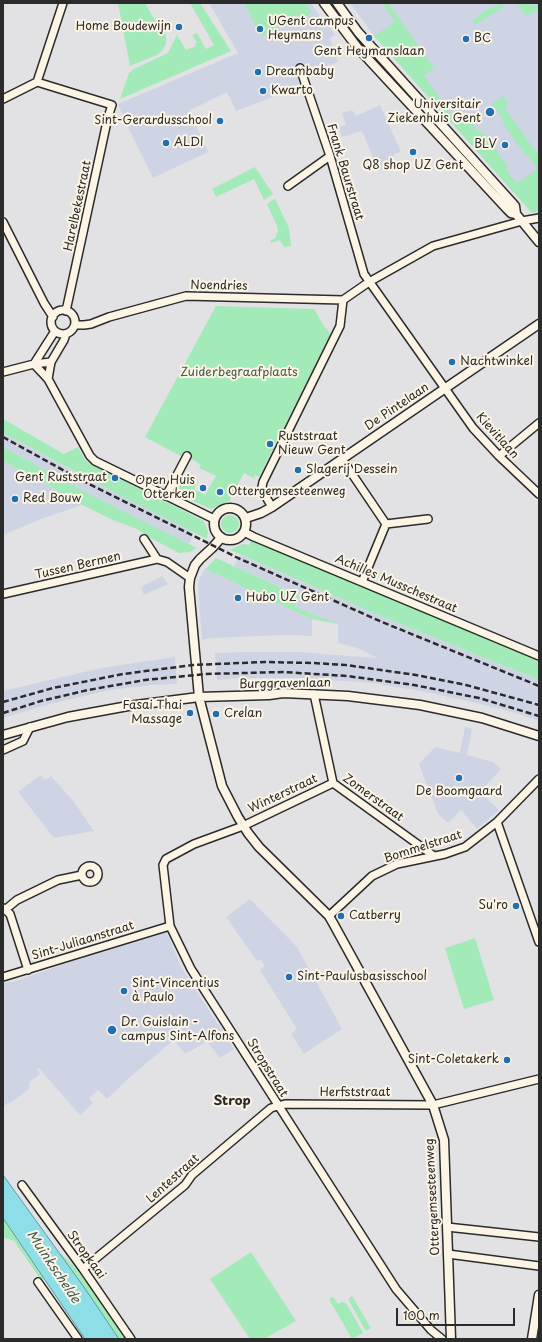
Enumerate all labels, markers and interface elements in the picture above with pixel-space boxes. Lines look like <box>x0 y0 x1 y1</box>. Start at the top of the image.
place label: UGent campus Heymans <box>268 15 354 43</box>
place label: Home Boudewijn <box>76 20 171 34</box>
marker: Home Boudewijn <box>174 22 184 32</box>
marker: UGent campus Heymans <box>255 24 265 34</box>
place label: BC <box>474 32 491 46</box>
marker: Gent Heymanslaan <box>364 33 374 43</box>
marker: BC <box>461 34 471 44</box>
place label: Gent Heymanslaan <box>314 45 424 59</box>
place label: Dreambaby <box>266 65 334 79</box>
marker: Dreambaby <box>253 67 263 77</box>
place label: Kwarto <box>271 84 313 98</box>
marker: Kwarto <box>258 86 268 96</box>
place label: Universitair Ziekenhuis Gent <box>387 98 481 126</box>
marker: Universitair Ziekenhuis Gent <box>484 106 496 118</box>
place label: Sint-Gerardusschool <box>94 114 212 128</box>
marker: Sint-Gerardusschool <box>215 116 225 126</box>
street label: Frank Baurstraat <box>323 122 367 222</box>
place label: ALDI <box>174 136 204 150</box>
marker: ALDI <box>161 138 171 148</box>
place label: BLV <box>474 138 497 152</box>
marker: BLV <box>500 140 510 150</box>
marker: Q8 shop UZ Gent <box>408 147 418 157</box>
street label: Harelbekestraat <box>61 159 95 253</box>
place label: Q8 shop UZ Gent <box>363 159 463 173</box>
street label: Noendries <box>190 278 248 294</box>
place label: Nachtwinkel <box>460 355 533 369</box>
marker: Nachtwinkel <box>447 357 457 367</box>
park label: Zuiderbegraafplaats <box>180 366 298 380</box>
street label: De Pintelaan <box>362 380 432 434</box>
street label: Kievitlaan <box>473 410 521 462</box>
place label: Ruststraat Nieuw Gent <box>278 430 346 458</box>
marker: Ruststraat Nieuw Gent <box>265 439 275 449</box>
place label: Slagerij Dessein <box>306 463 397 477</box>
marker: Slagerij Dessein <box>293 465 303 475</box>
place label: Gent Ruststraat <box>15 471 107 485</box>
marker: Gent Ruststraat <box>110 473 120 483</box>
place label: Open Huis Otterken <box>135 474 195 502</box>
marker: Open Huis Otterken <box>198 483 208 493</box>
place label: Ottergemsesteenweg <box>228 485 346 499</box>
marker: Ottergemsesteenweg <box>215 487 225 497</box>
place label: Red Bouw <box>23 492 81 506</box>
marker: Red Bouw <box>10 494 20 504</box>
street label: Tussen Bermen <box>34 549 122 583</box>
street label: Achilles Musschestraat <box>333 552 459 616</box>
place label: Hubo UZ Gent <box>246 591 329 605</box>
marker: Hubo UZ Gent <box>233 593 243 603</box>
street label: Burggravenlaan <box>239 676 331 692</box>
place label: Fasai Thai Massage <box>122 699 182 727</box>
place label: Crelan <box>224 707 262 721</box>
marker: Fasai Thai Massage <box>185 708 195 718</box>
marker: Crelan <box>211 709 221 719</box>
street label: Zomerstraat <box>340 771 406 825</box>
street label: Winterstraat <box>246 772 320 816</box>
marker: De Boomgaard <box>454 773 464 783</box>
place label: De Boomgaard <box>416 785 502 799</box>
street label: Bommelstraat <box>382 828 464 866</box>
place label: Su'ro <box>479 899 508 913</box>
marker: Su'ro <box>511 901 521 911</box>
place label: Catberry <box>349 909 401 923</box>
marker: Catberry <box>336 911 346 921</box>
street label: Sint-Juliaanstraat <box>30 919 136 963</box>
place label: Sint-Paulusbasisschool <box>297 970 427 984</box>
marker: Sint-Paulusbasisschool <box>284 972 294 982</box>
place label: Sint-Vincentius à Paulo <box>132 977 219 1005</box>
marker: Sint-Vincentius à Paulo <box>119 986 129 996</box>
place label: Dr. Guislain - campus Sint-Alfons <box>121 1016 234 1044</box>
marker: Dr. Guislain - campus Sint-Alfons <box>106 1024 118 1036</box>
street label: Stropstraat <box>243 1036 291 1100</box>
place label: Sint-Coletakerk <box>408 1053 499 1067</box>
marker: Sint-Coletakerk <box>502 1055 512 1065</box>
street label: Herfststraat <box>320 1086 390 1100</box>
district label: Strop <box>213 1093 251 1109</box>
street label: Ottergemsesteenweg <box>423 1138 443 1256</box>
street label: Lentestraat <box>144 1152 202 1206</box>
water label: Muinkschelde <box>23 1228 83 1306</box>
street label: Stropkaai <box>64 1228 108 1282</box>
scale bar <box>398 1300 517 1326</box>
text: 100 m <box>403 1306 440 1324</box>

